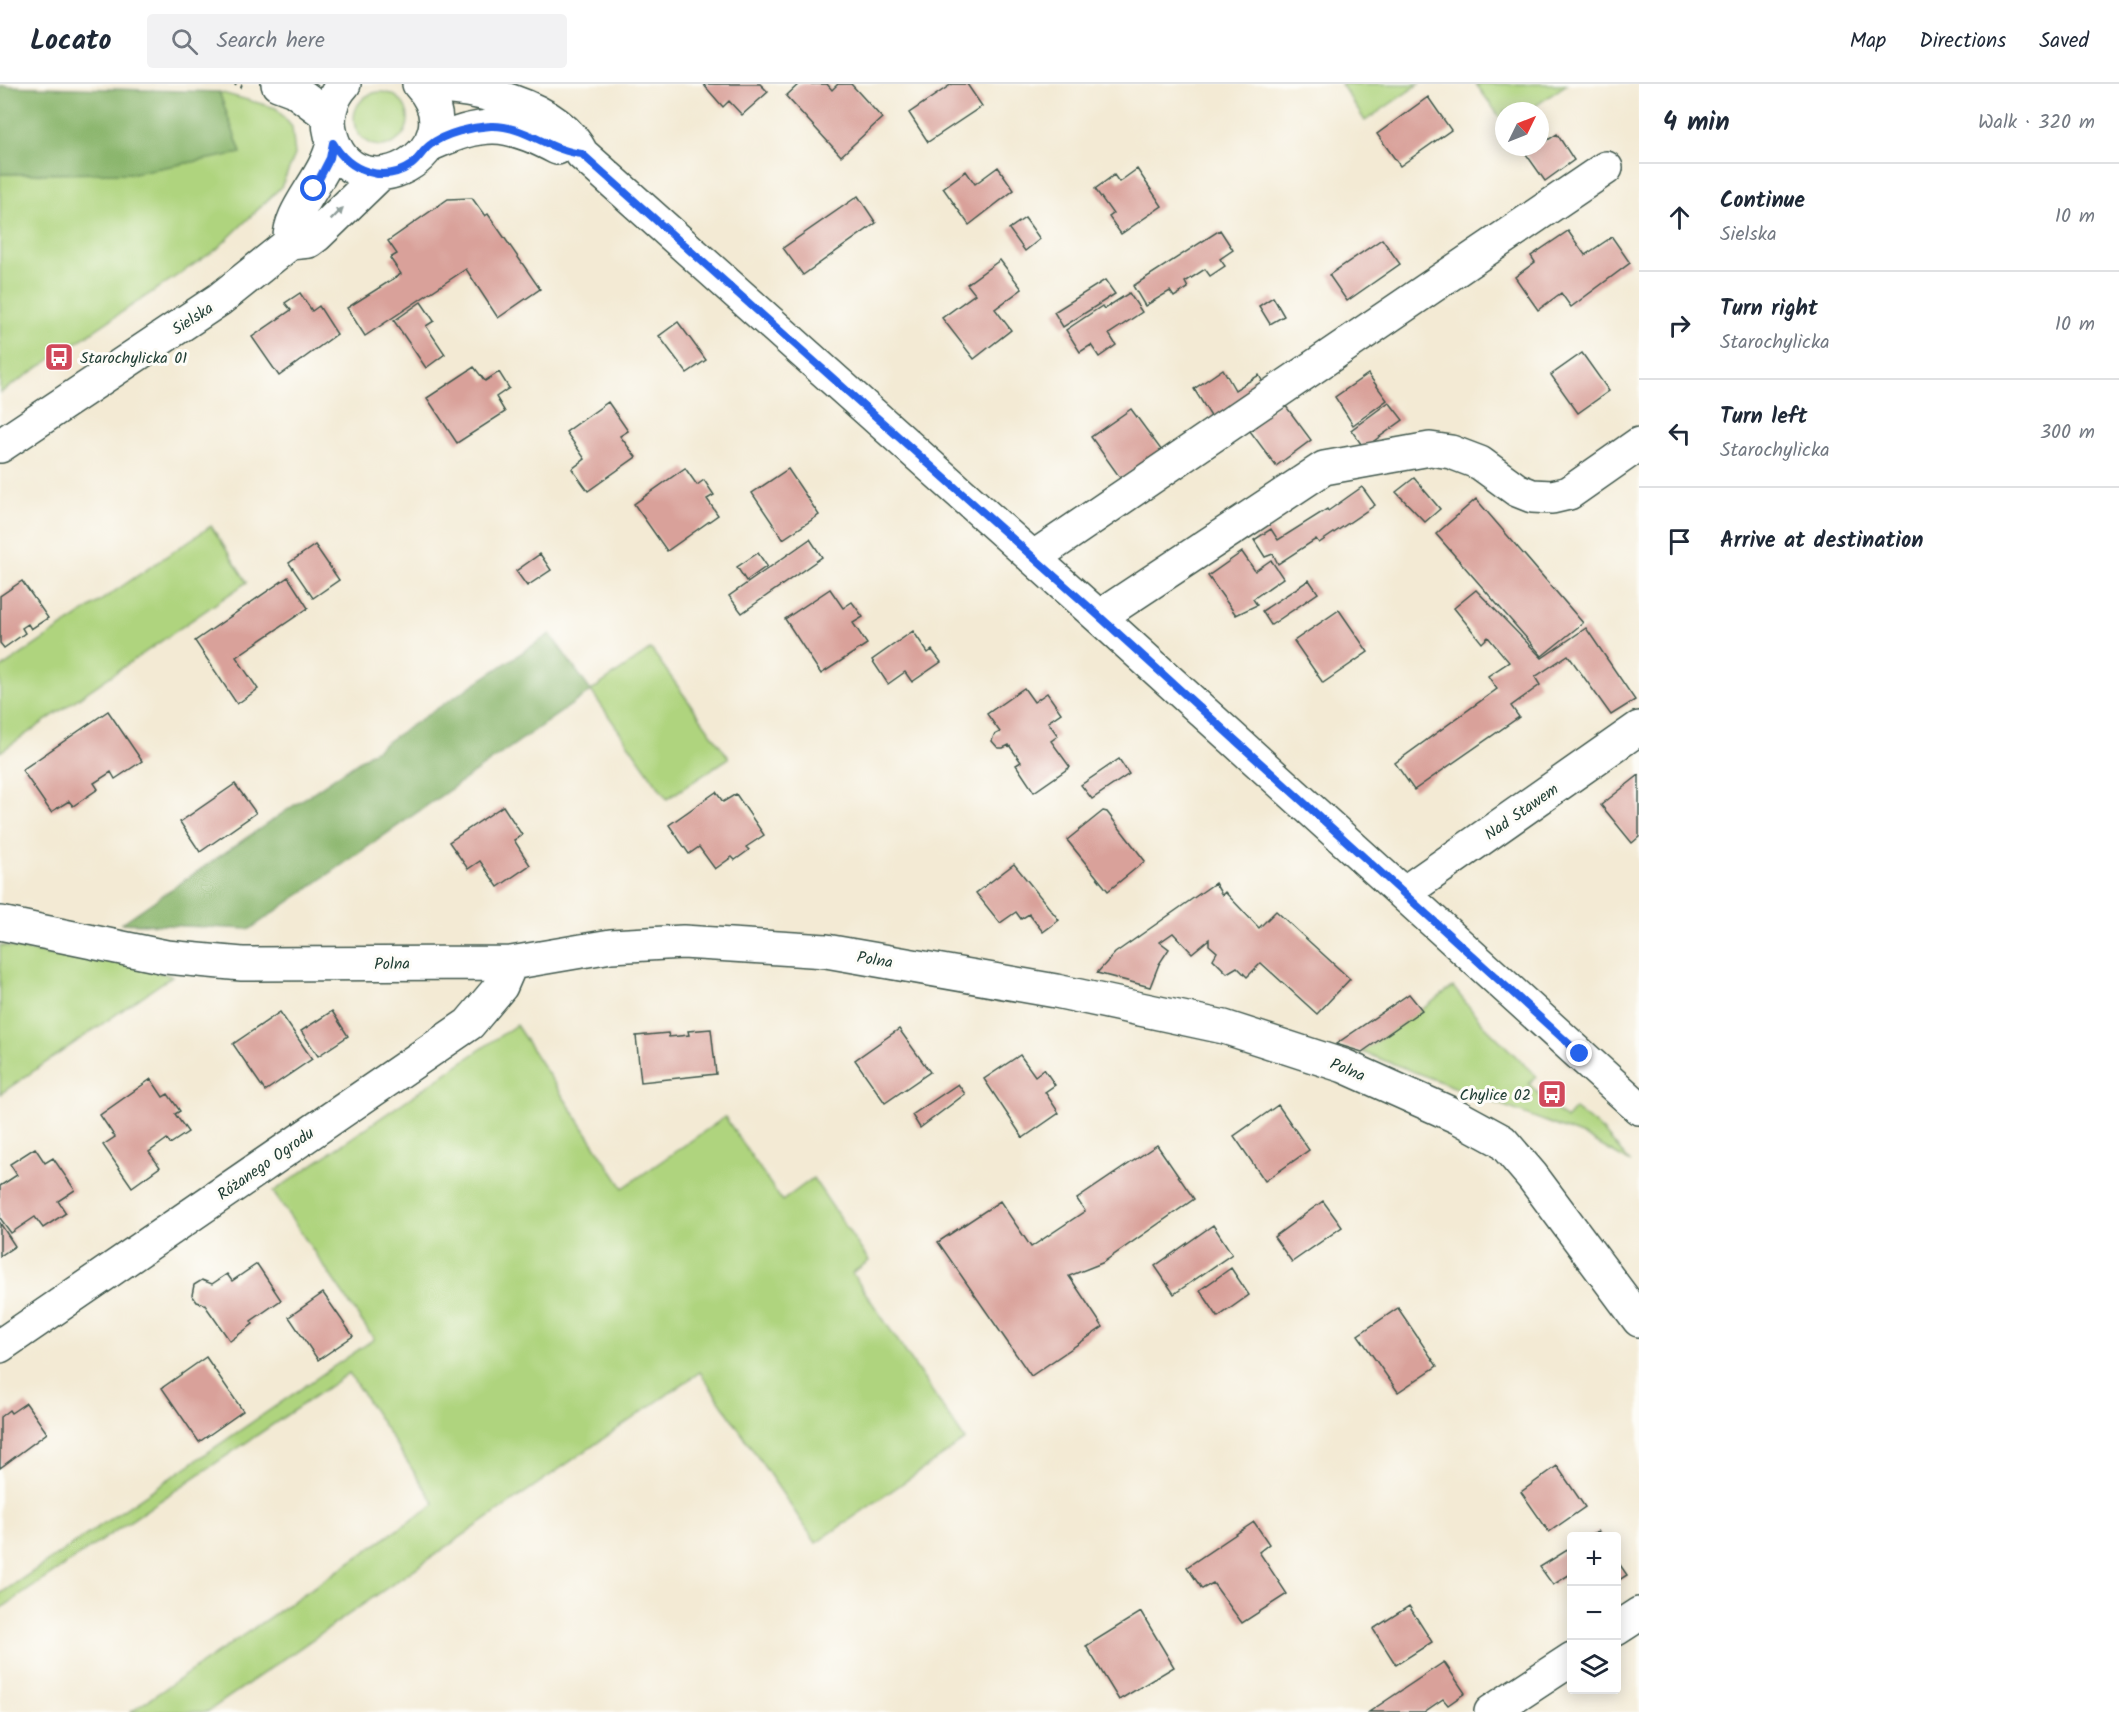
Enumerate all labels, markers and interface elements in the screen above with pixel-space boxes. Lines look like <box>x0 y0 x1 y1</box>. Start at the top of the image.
search box <box>147 14 567 68</box>
text: Locato <box>30 19 111 64</box>
text: Search here <box>216 24 325 59</box>
icon: search <box>168 25 201 58</box>
text: Map <box>1850 25 1886 58</box>
text: Directions <box>1919 25 2006 58</box>
text: Saved <box>2039 25 2089 58</box>
north arrow <box>1495 102 1549 156</box>
text: 4 min <box>1663 102 1730 144</box>
text: Walk · 320 m <box>1978 107 2095 139</box>
route start <box>300 175 326 201</box>
text: Continue <box>1720 184 1805 219</box>
icon: ahead <box>1663 201 1696 234</box>
text: 10 m <box>2055 201 2095 233</box>
one-way arrow <box>330 208 344 222</box>
text: Sielska <box>1720 219 1777 251</box>
text: Turn right <box>1720 292 1818 327</box>
street label: Sielska <box>167 296 219 342</box>
icon: right <box>1663 309 1696 342</box>
text: 10 m <box>2055 309 2095 341</box>
text: Starochylicka <box>1720 327 1830 359</box>
bus stop icon: Starochylicka 01 <box>43 341 75 373</box>
place label: Starochylicka 01 <box>80 346 187 371</box>
text: Turn left <box>1720 400 1807 435</box>
icon: left <box>1663 417 1696 450</box>
text: 300 m <box>2040 417 2095 449</box>
text: Starochylicka <box>1720 435 1830 467</box>
text: Arrive at destination <box>1720 524 1923 559</box>
icon: arrive <box>1663 525 1696 558</box>
street label: Nad Stawem <box>1480 777 1564 847</box>
street label: Polna <box>855 945 894 976</box>
street label: Polna <box>374 952 410 977</box>
route end <box>1566 1040 1592 1066</box>
street label: Polna <box>1326 1052 1369 1089</box>
bus stop icon: Chylice 02 <box>1536 1078 1568 1110</box>
place label: Chylice 02 <box>1460 1083 1531 1108</box>
street label: Różanego Ogrodu <box>212 1121 320 1207</box>
map controls <box>1567 1532 1621 1694</box>
button: + <box>1567 1532 1621 1586</box>
button: − <box>1567 1586 1621 1640</box>
button: layers <box>1567 1640 1621 1694</box>

